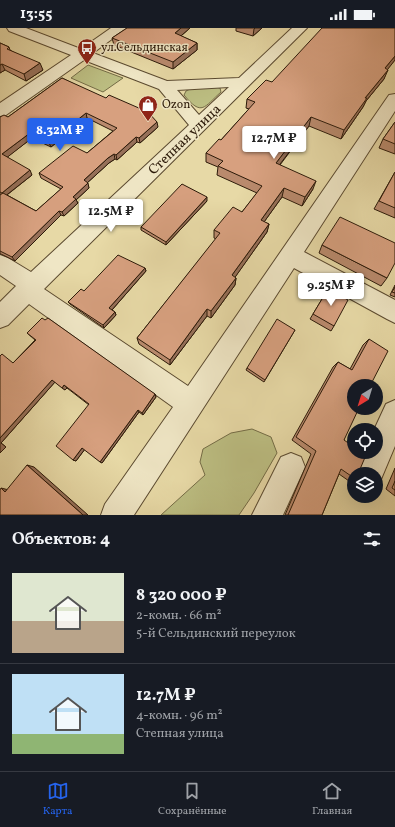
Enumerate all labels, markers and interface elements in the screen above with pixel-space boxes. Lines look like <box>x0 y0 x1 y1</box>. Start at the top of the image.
text: 13:55 <box>20 4 52 25</box>
bus stop icon: ул.Сельдинская <box>76 37 98 65</box>
place label: ул.Сельдинская <box>101 40 188 56</box>
shop icon: Ozon <box>137 94 159 122</box>
place label: Ozon <box>162 97 190 113</box>
street label: Степная улица <box>144 100 226 180</box>
pin: 8.32M ₽ <box>23 118 97 152</box>
text: 8.32M ₽ <box>36 122 84 140</box>
pin: 12.7M ₽ <box>237 126 311 160</box>
text: 12.7M ₽ <box>251 130 297 148</box>
pin: 12.5M ₽ <box>74 199 148 233</box>
text: 12.5M ₽ <box>88 203 134 221</box>
pin: 9.25M ₽ <box>294 273 368 307</box>
text: 9.25M ₽ <box>307 277 355 295</box>
north arrow <box>347 379 383 415</box>
map controls <box>347 379 383 503</box>
button: locate <box>347 423 383 459</box>
button: layers <box>347 467 383 503</box>
text: Объектов: 4 <box>12 528 110 551</box>
icon: filters <box>361 528 383 550</box>
text: 8 320 000 ₽ <box>136 584 227 607</box>
icon: home <box>44 589 92 637</box>
text: 2-комн. · 66 m² <box>136 607 222 625</box>
text: 5-й Сельдинский переулок <box>136 625 296 643</box>
text: 12.7M ₽ <box>136 684 196 707</box>
icon: home <box>44 690 92 738</box>
text: 4-комн. · 96 m² <box>136 707 223 725</box>
text: Степная улица <box>136 725 224 743</box>
tab: Карта <box>43 780 73 819</box>
tab: Сохранённые <box>158 780 227 819</box>
tab: Главная <box>312 780 352 819</box>

